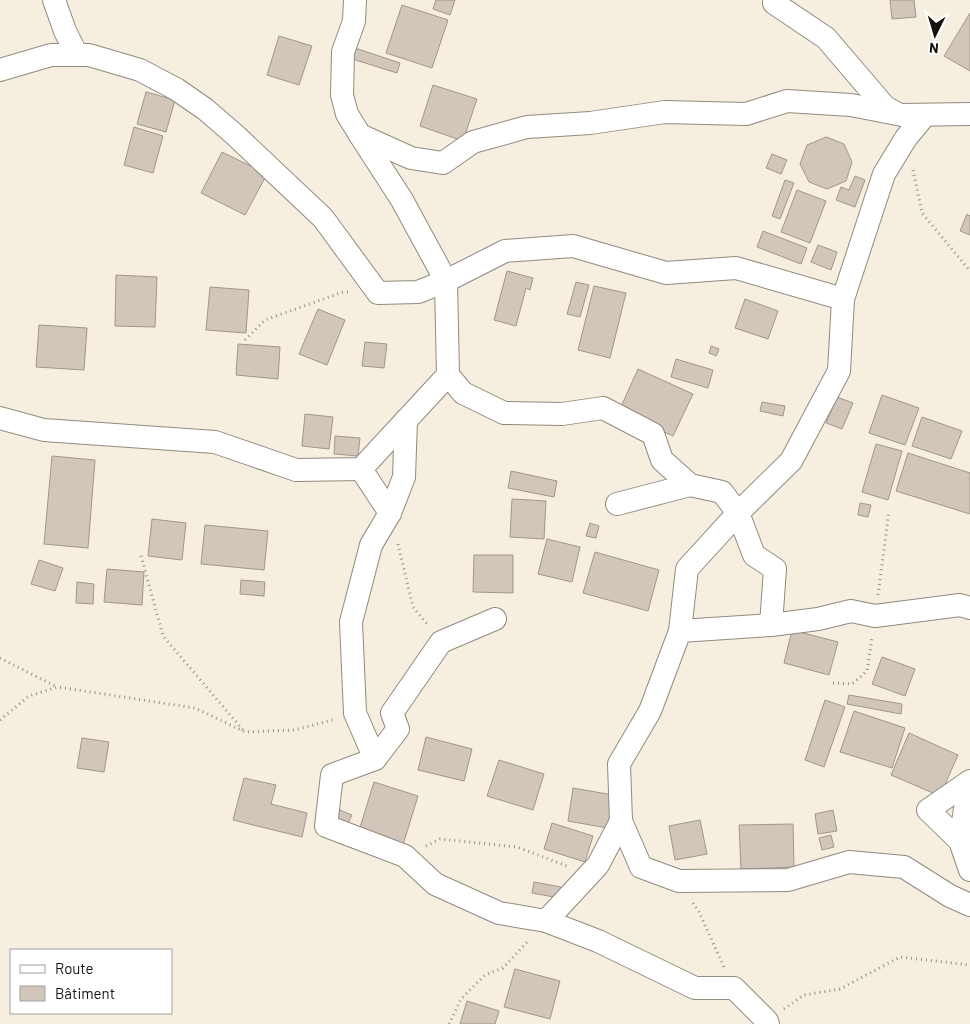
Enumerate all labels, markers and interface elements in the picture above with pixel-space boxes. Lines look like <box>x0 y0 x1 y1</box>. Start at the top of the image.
north arrow <box>910 10 960 60</box>
text: N <box>928 40 939 57</box>
legend <box>10 949 172 1014</box>
text: Route <box>55 959 94 977</box>
text: Bâtiment <box>55 984 115 1002</box>

